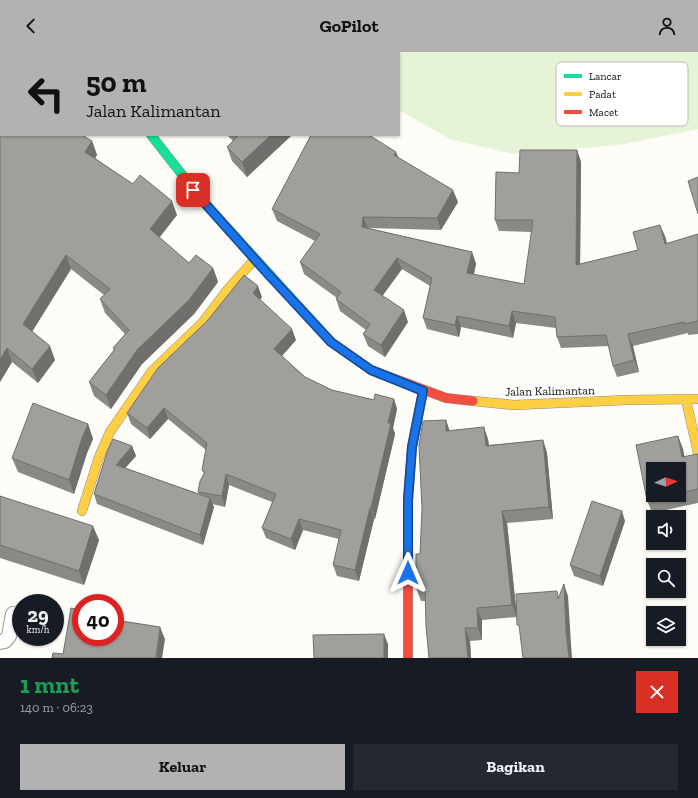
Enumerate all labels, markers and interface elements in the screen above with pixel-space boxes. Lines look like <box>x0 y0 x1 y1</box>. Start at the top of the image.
icon: back <box>20 15 42 37</box>
text: GoPilot <box>319 15 379 37</box>
icon: person <box>656 15 678 37</box>
legend <box>556 62 688 126</box>
text: 50 m <box>86 66 147 99</box>
icon: left <box>20 68 72 120</box>
text: Lancar <box>589 70 622 83</box>
text: Padat <box>589 88 617 101</box>
text: Jalan Kalimantan <box>86 100 221 122</box>
text: Macet <box>589 106 619 119</box>
pin <box>176 173 210 207</box>
icon: arrive <box>182 179 204 201</box>
street label: Jalan Kalimantan <box>505 383 595 399</box>
north arrow <box>646 462 686 502</box>
map controls <box>646 462 686 646</box>
button: sound <box>646 510 686 550</box>
position arrow <box>387 552 429 594</box>
button: search <box>646 558 686 598</box>
speed limit sign: 40 <box>72 594 124 646</box>
text: 29 <box>27 603 49 627</box>
button: layers <box>646 606 686 646</box>
text: km/h <box>27 624 49 636</box>
text: 1 mnt <box>20 670 79 699</box>
button: close <box>636 671 678 713</box>
text: 140 m · 06:23 <box>20 700 93 715</box>
button: Keluar <box>20 744 345 790</box>
button: Bagikan <box>353 744 678 790</box>

